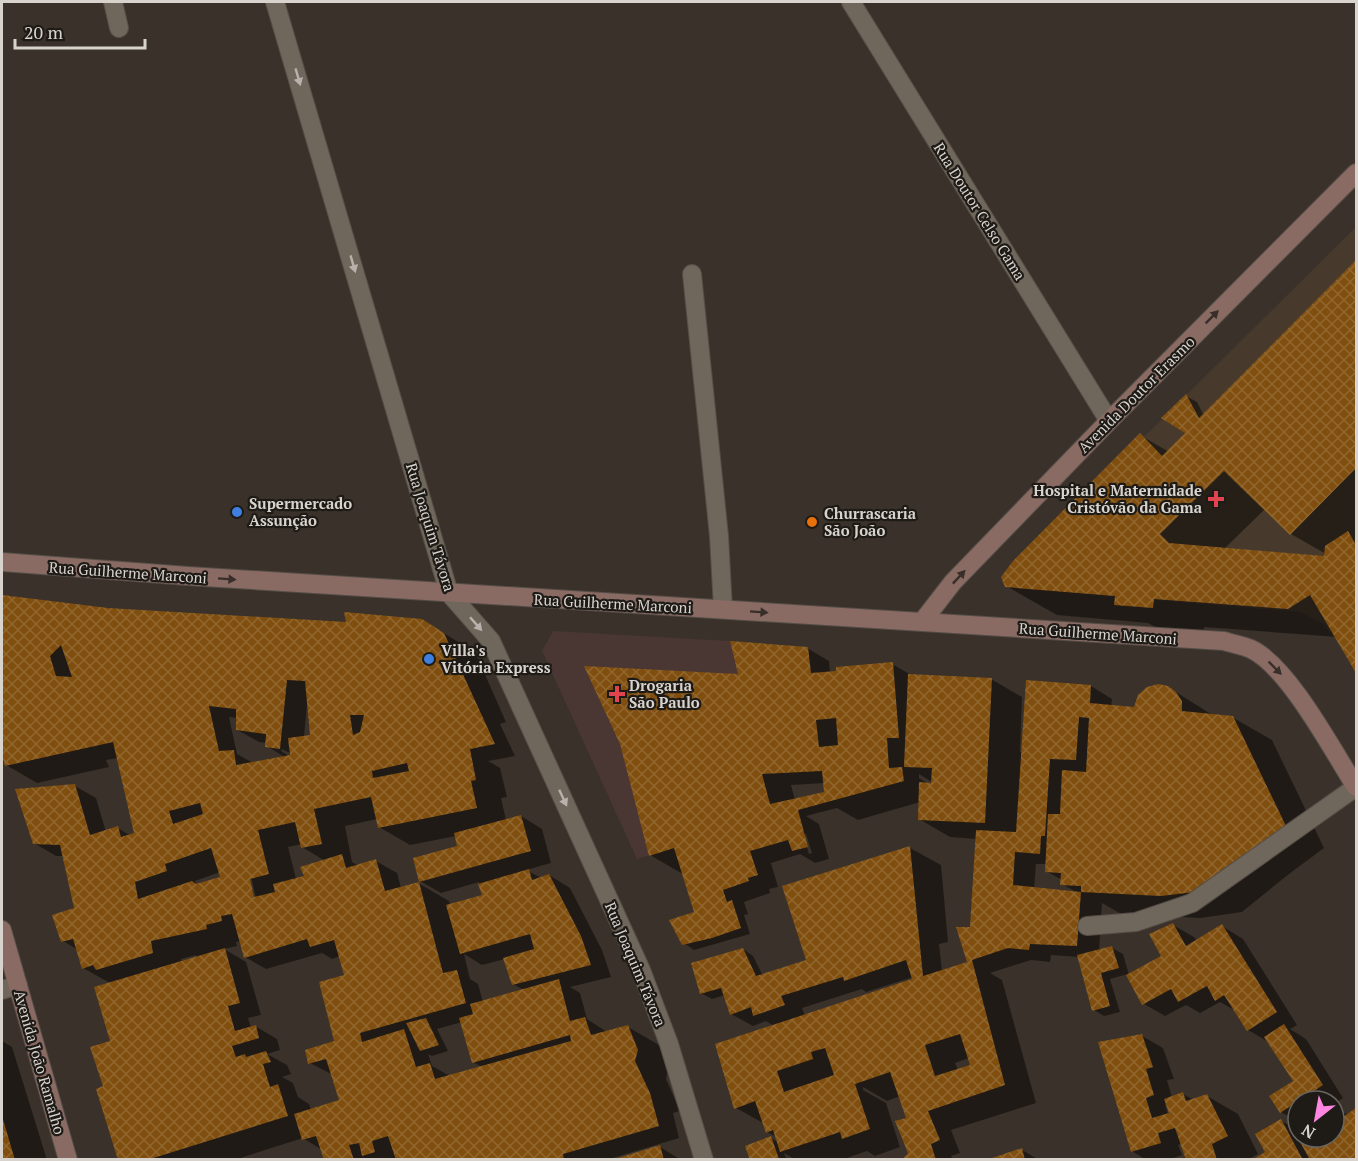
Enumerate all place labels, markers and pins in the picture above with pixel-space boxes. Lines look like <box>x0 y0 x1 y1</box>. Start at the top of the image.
place label: Hospital e Maternidade Cristóvão da Gama <box>1033 480 1203 517</box>
marker: Hospital e Maternidade Cristóvão da Gama <box>1207 490 1225 508</box>
place label: Supermercado Assunção <box>249 493 352 530</box>
place label: Churrascaria São João <box>824 503 917 540</box>
marker: Supermercado Assunção <box>230 505 244 519</box>
marker: Churrascaria São João <box>805 515 819 529</box>
place label: Villa's Vitória Express <box>441 640 551 677</box>
marker: Villa's Vitória Express <box>422 652 436 666</box>
place label: Drogaria São Paulo <box>629 675 700 712</box>
marker: Drogaria São Paulo <box>610 687 624 701</box>

